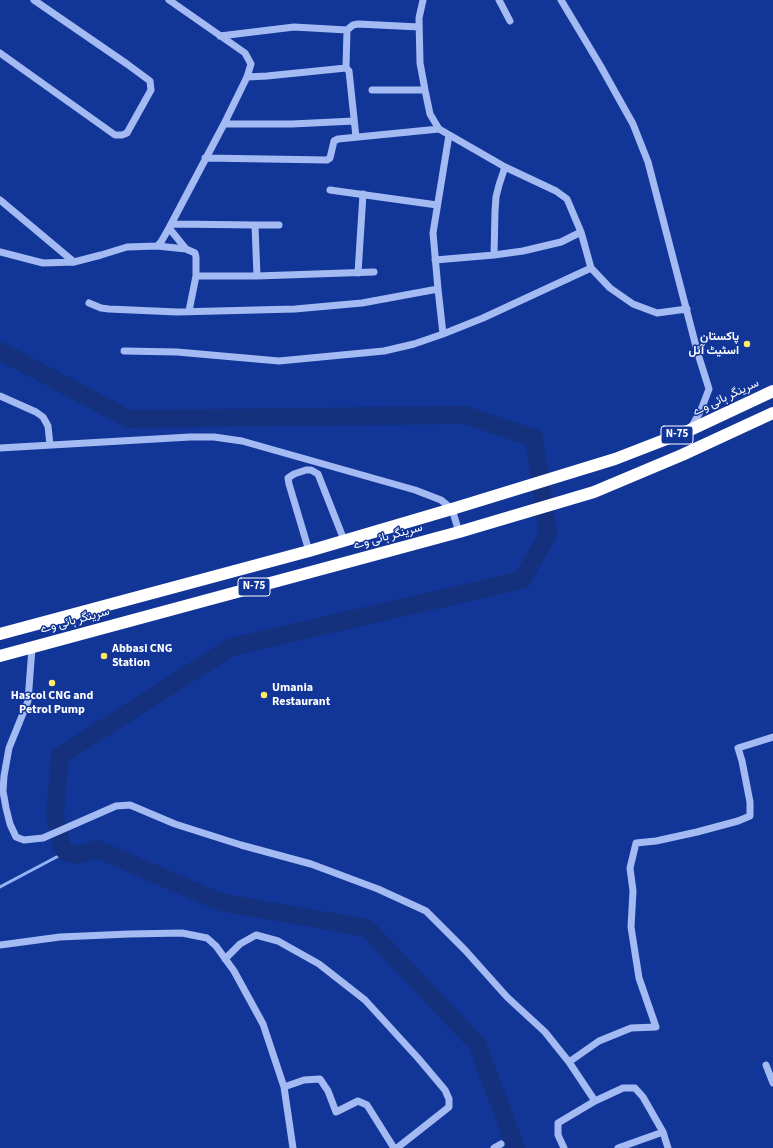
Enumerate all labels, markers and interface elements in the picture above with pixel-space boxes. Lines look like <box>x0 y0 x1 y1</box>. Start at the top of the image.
place label: پاکستان اسٹیٹ آئل <box>689 330 739 358</box>
marker: پاکستان اسٹیٹ آئل <box>742 339 752 349</box>
street label: سرینگر ہائی وے <box>691 376 761 420</box>
road number: N-75 <box>661 426 693 444</box>
street label: سرینگر ہائی وے <box>352 521 424 553</box>
road number: N-75 <box>238 578 270 596</box>
street label: سرینگر ہائی وے <box>39 605 111 637</box>
place label: Abbasi CNG Station <box>112 642 172 670</box>
marker: Abbasi CNG Station <box>99 651 109 661</box>
marker: Hascol CNG and Petrol Pump <box>47 678 57 688</box>
place label: Umania Restaurant <box>272 681 330 709</box>
place label: Hascol CNG and Petrol Pump <box>11 689 93 717</box>
marker: Umania Restaurant <box>259 690 269 700</box>

